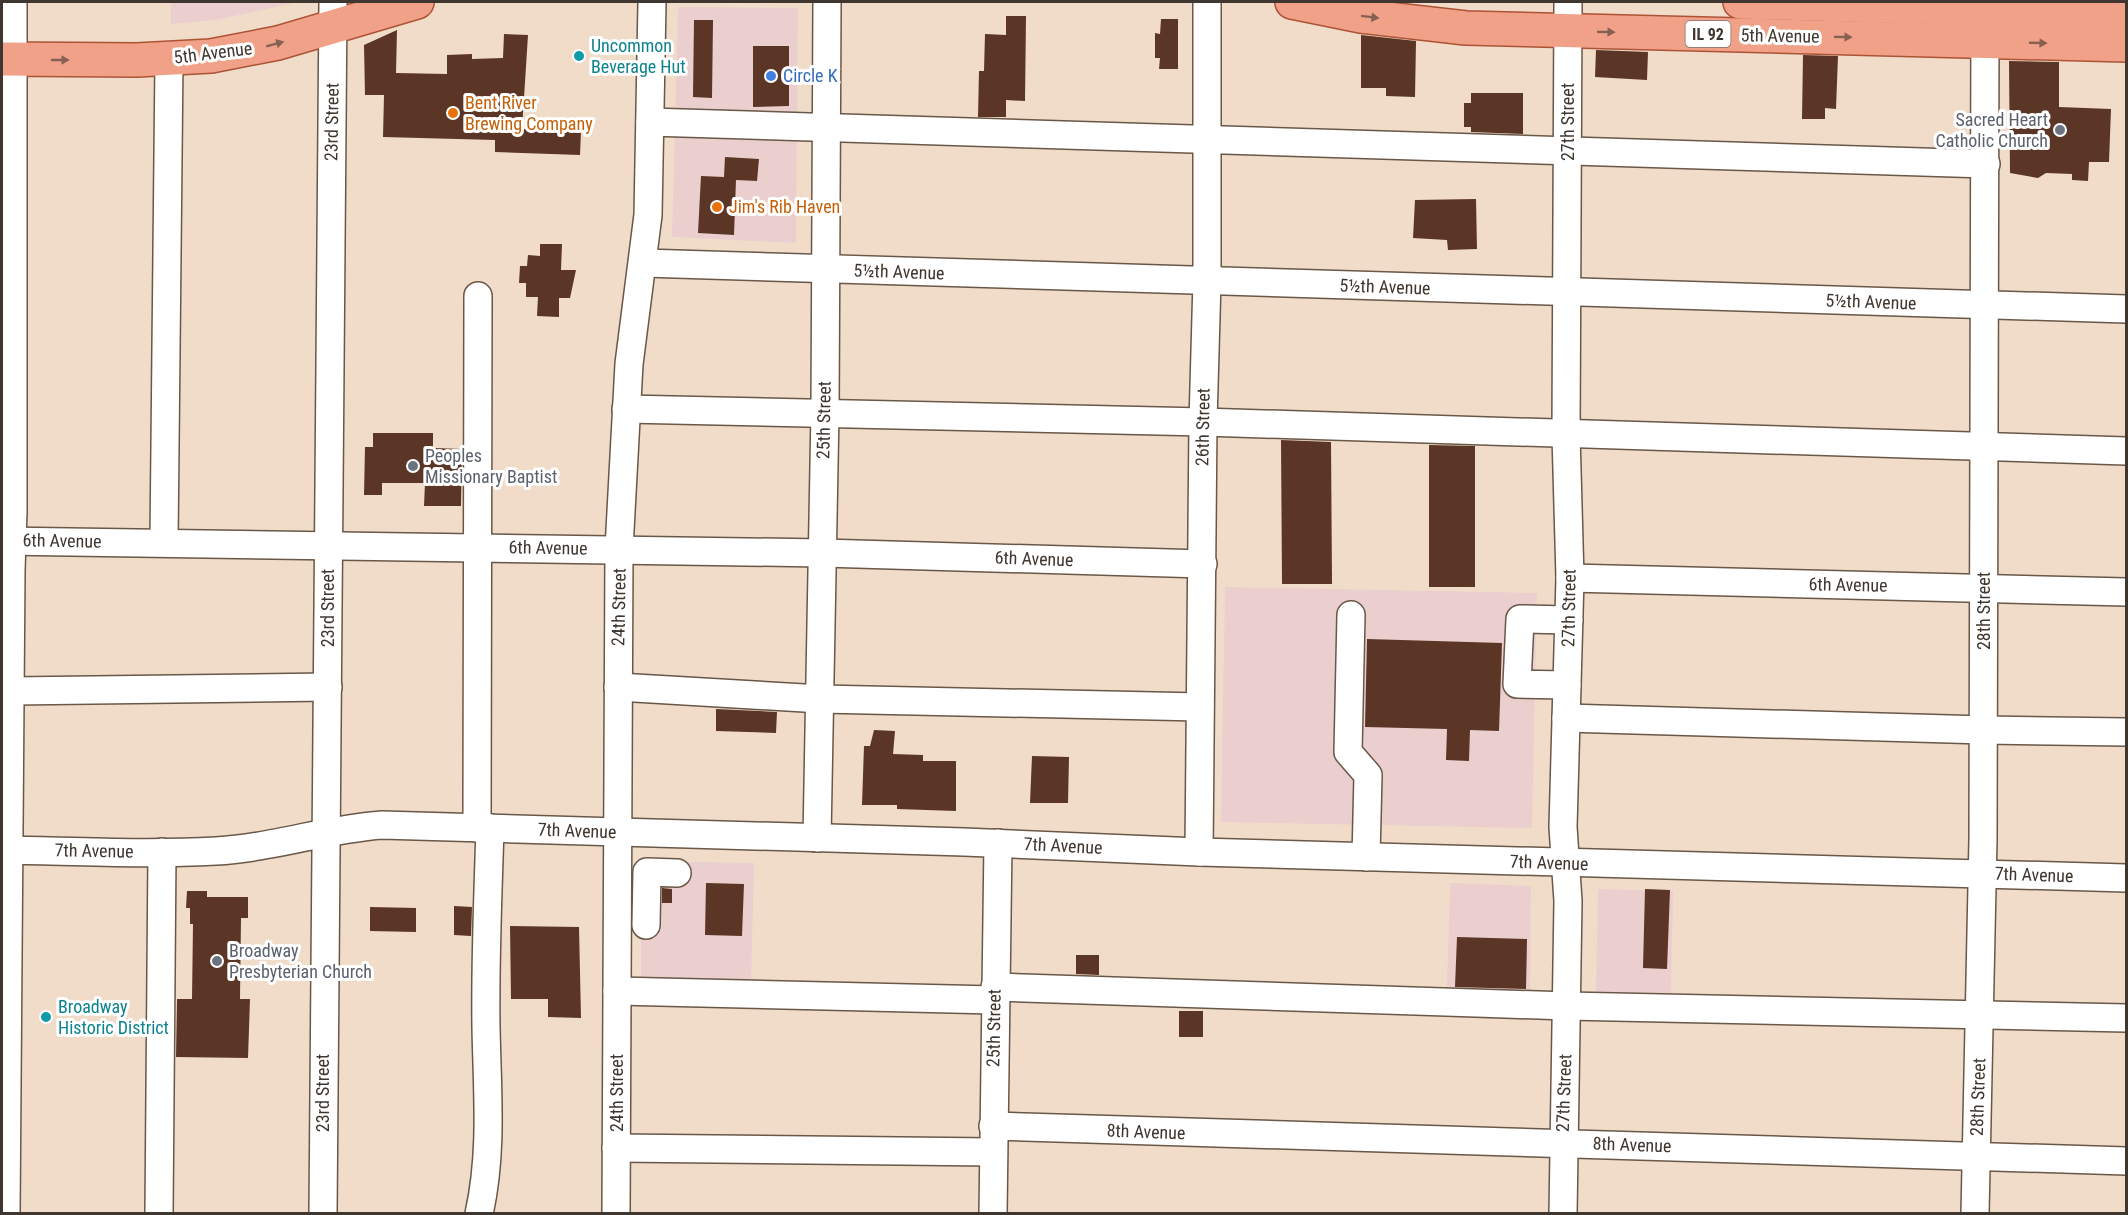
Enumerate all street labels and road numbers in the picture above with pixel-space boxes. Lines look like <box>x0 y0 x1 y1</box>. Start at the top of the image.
road number: IL 92 <box>1686 21 1730 47</box>
street label: 5th Avenue <box>1740 24 1820 47</box>
street label: 5th Avenue <box>173 37 253 68</box>
street label: 23rd Street <box>320 83 343 161</box>
street label: 27th Street <box>1557 83 1578 161</box>
street label: 5½th Avenue <box>853 259 945 284</box>
street label: 5½th Avenue <box>1339 274 1431 299</box>
street label: 5½th Avenue <box>1825 289 1917 314</box>
street label: 25th Street <box>812 381 835 459</box>
street label: 26th Street <box>1191 388 1214 466</box>
street label: 6th Avenue <box>22 529 102 552</box>
street label: 6th Avenue <box>508 536 588 559</box>
street label: 6th Avenue <box>994 547 1074 570</box>
street label: 24th Street <box>607 568 630 646</box>
street label: 23rd Street <box>317 569 338 647</box>
street label: 27th Street <box>1557 569 1580 647</box>
street label: 28th Street <box>1973 572 1994 650</box>
street label: 6th Avenue <box>1808 573 1888 596</box>
street label: 7th Avenue <box>537 819 617 842</box>
street label: 7th Avenue <box>1023 833 1103 858</box>
street label: 7th Avenue <box>54 839 134 862</box>
street label: 7th Avenue <box>1509 851 1589 874</box>
street label: 7th Avenue <box>1994 863 2074 886</box>
street label: 25th Street <box>982 989 1005 1067</box>
street label: 23rd Street <box>312 1054 333 1132</box>
street label: 24th Street <box>606 1054 627 1132</box>
street label: 27th Street <box>1552 1054 1575 1132</box>
street label: 28th Street <box>1966 1058 1989 1136</box>
street label: 8th Avenue <box>1106 1120 1186 1143</box>
street label: 8th Avenue <box>1592 1133 1672 1156</box>

